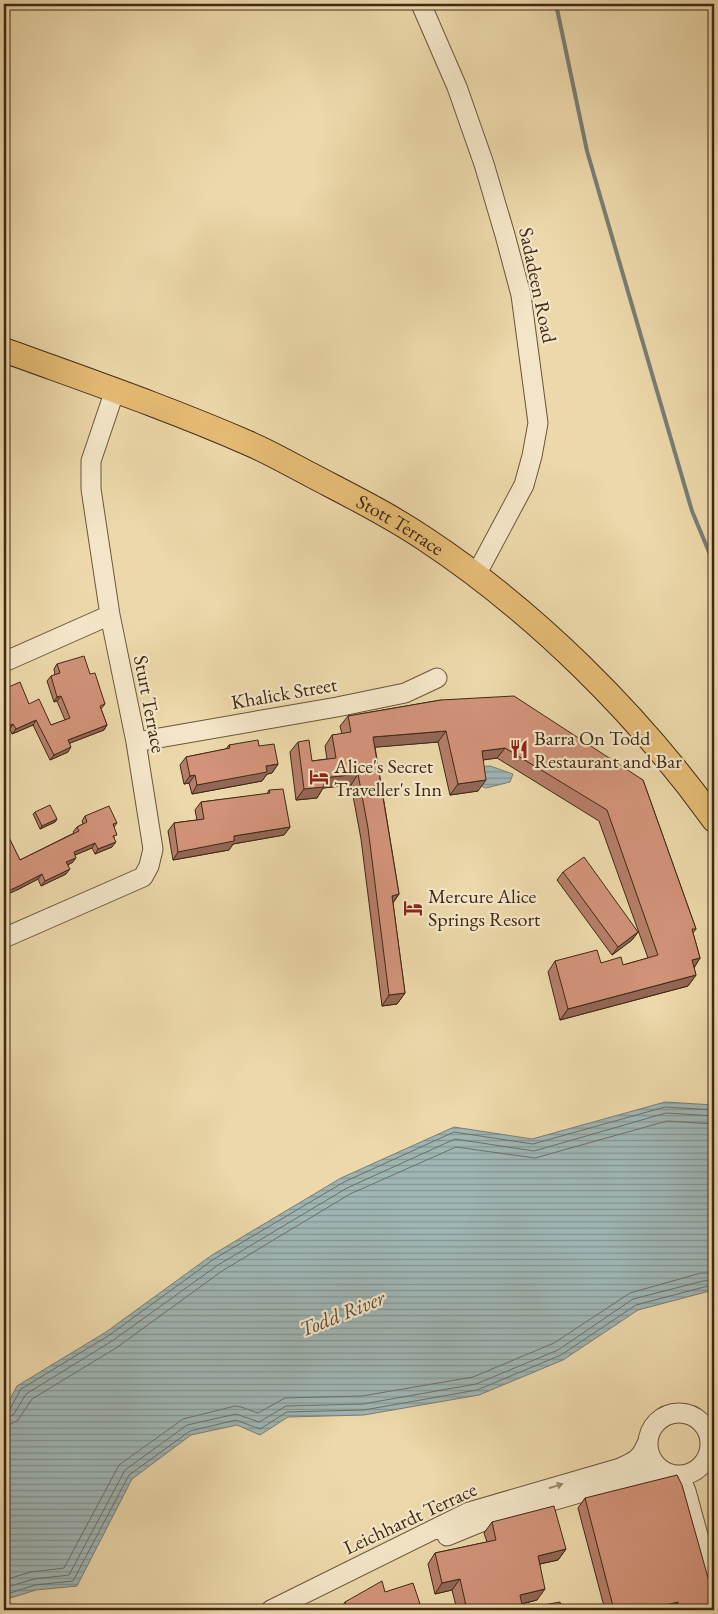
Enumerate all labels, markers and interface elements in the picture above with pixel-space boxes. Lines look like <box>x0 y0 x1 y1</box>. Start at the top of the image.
street label: Sadadeen Road <box>513 225 563 346</box>
street label: Stott Terrace <box>352 488 449 561</box>
street label: Sturt Terrace <box>128 653 172 755</box>
street label: Khalick Street <box>229 671 340 715</box>
place label: Barra On Todd Restaurant and Bar <box>534 725 682 774</box>
restaurant icon: Barra On Todd Restaurant and Bar <box>508 738 530 760</box>
place label: Alice's Secret Traveller's Inn <box>333 753 443 802</box>
hotel icon: Alice's Secret Traveller's Inn <box>308 766 330 788</box>
place label: Mercure Alice Springs Resort <box>428 883 541 932</box>
hotel icon: Mercure Alice Springs Resort <box>402 897 424 919</box>
water label: Todd River <box>295 1283 390 1342</box>
street label: Leichhardt Terrace <box>339 1476 481 1560</box>
one-way arrow <box>548 1482 563 1490</box>

